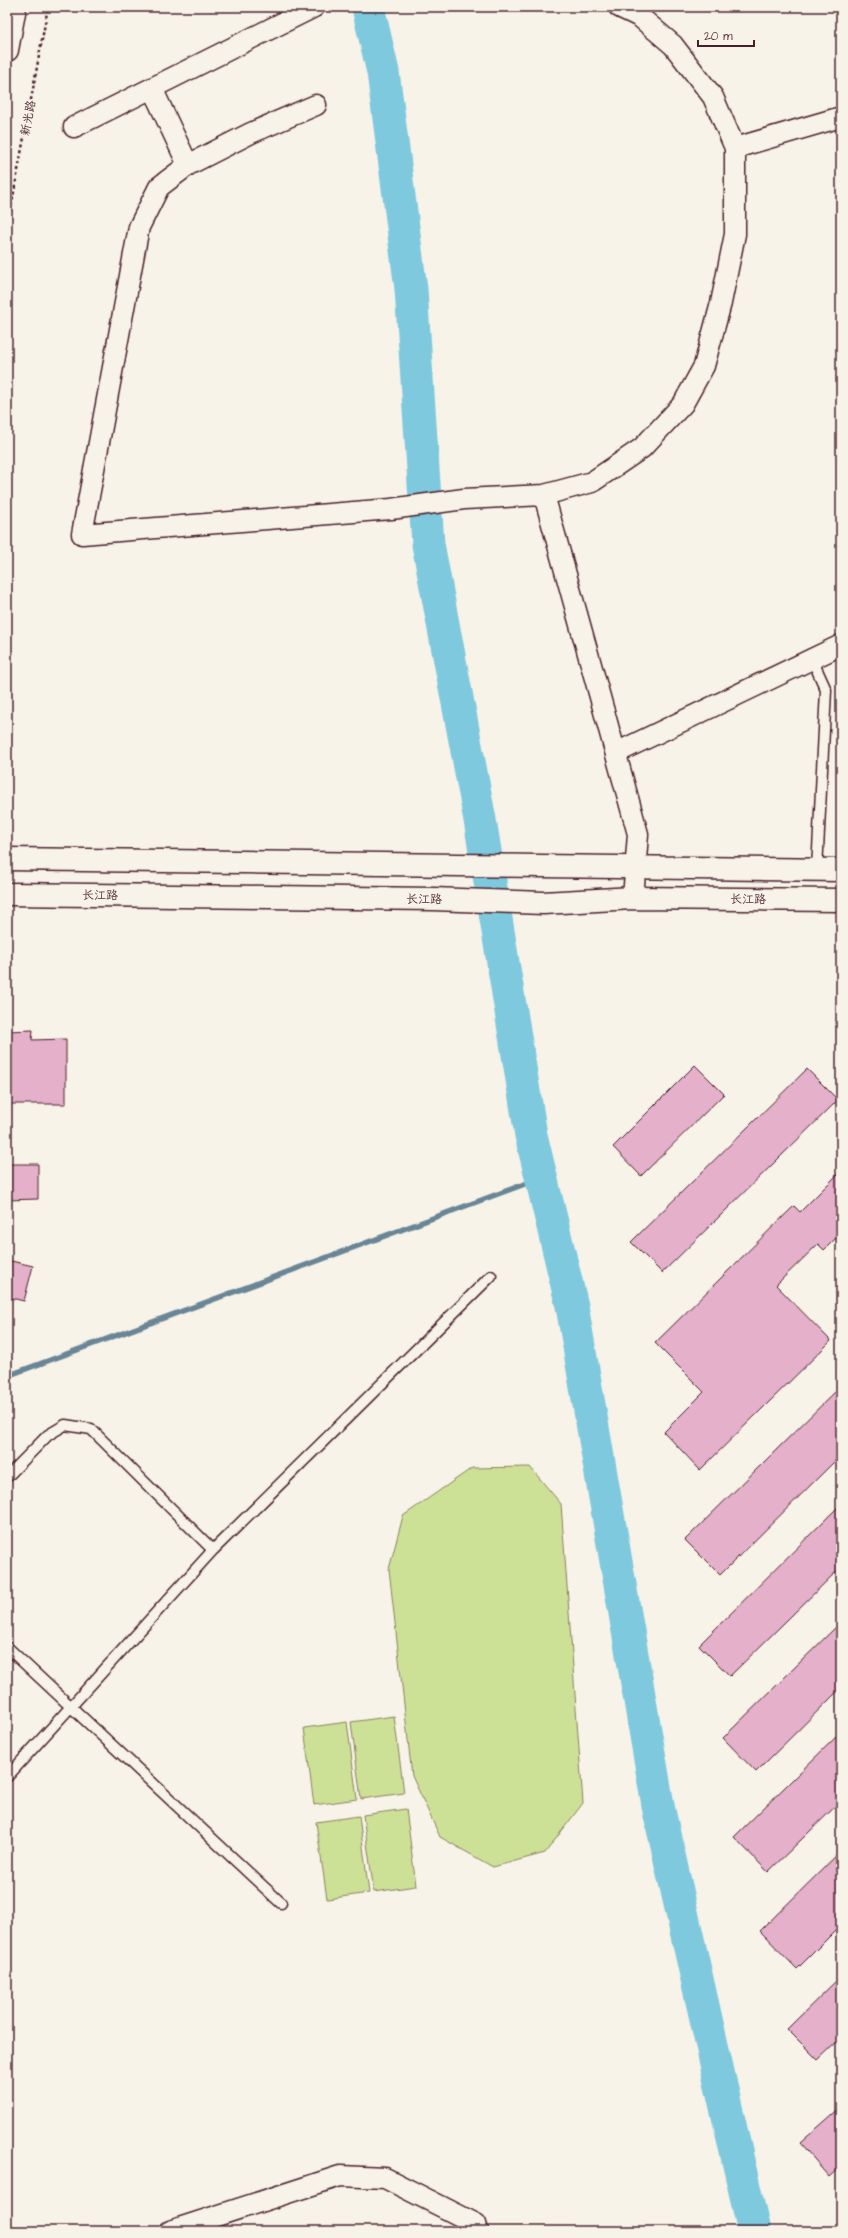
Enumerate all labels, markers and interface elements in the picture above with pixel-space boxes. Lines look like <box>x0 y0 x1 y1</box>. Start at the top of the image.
scale bar <box>698 22 754 48</box>
text: 20 m <box>704 28 733 45</box>
street label: 新光路 <box>17 99 40 137</box>
street label: 长江路 <box>82 887 118 904</box>
street label: 长江路 <box>406 891 442 908</box>
street label: 长江路 <box>730 891 766 908</box>

